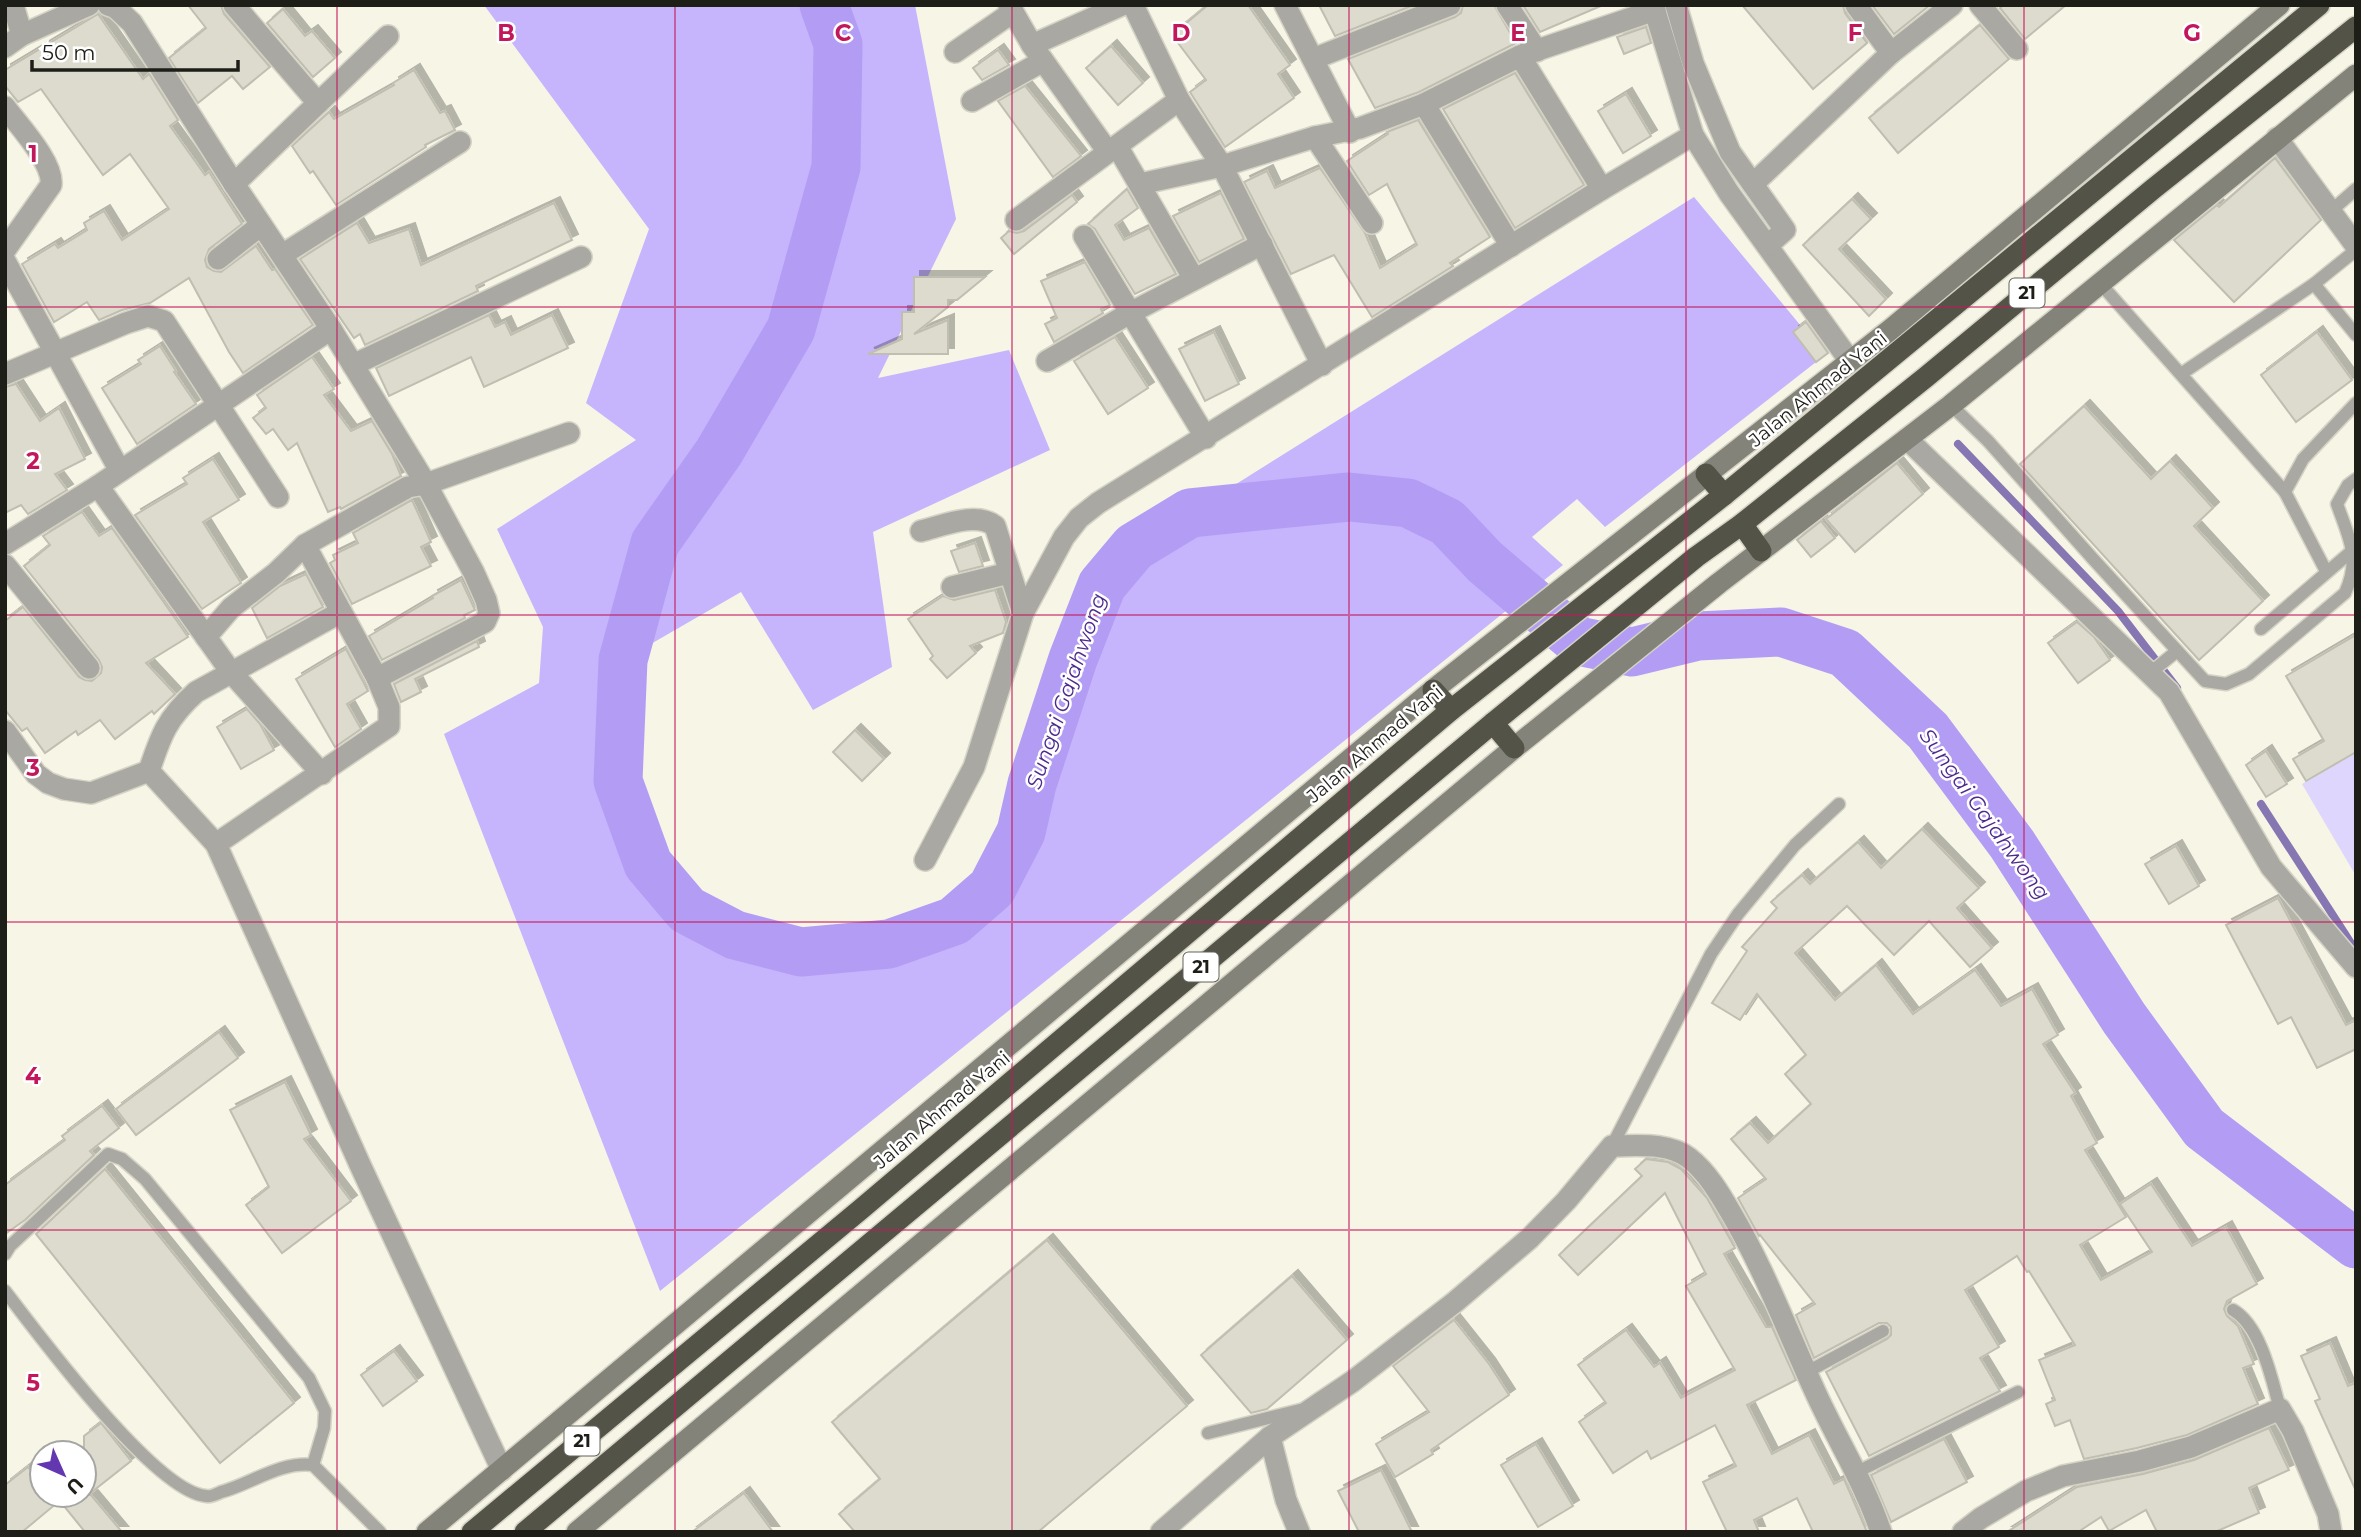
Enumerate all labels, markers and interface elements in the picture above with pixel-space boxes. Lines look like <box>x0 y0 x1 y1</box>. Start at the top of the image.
text: B <box>497 19 515 47</box>
text: C <box>835 19 852 47</box>
text: D <box>1172 19 1191 47</box>
text: E <box>1510 19 1526 47</box>
text: F <box>1848 19 1863 47</box>
text: G <box>2183 19 2201 47</box>
scale bar <box>32 28 238 72</box>
text: 50 m <box>42 40 96 65</box>
text: 1 <box>28 140 38 168</box>
road number: 21 <box>2010 278 2044 307</box>
street label: Jalan Ahmad Yani <box>1744 326 1892 452</box>
text: 2 <box>26 447 40 475</box>
water label: Sungai Gajahwong <box>1021 590 1111 792</box>
street label: Jalan Ahmad Yani <box>1302 680 1448 808</box>
water label: Sungai Gajahwong <box>1915 724 2055 904</box>
text: 3 <box>25 754 40 782</box>
road number: 21 <box>1184 952 1218 982</box>
street label: Jalan Ahmad Yani <box>869 1046 1015 1174</box>
text: 4 <box>25 1062 41 1090</box>
text: 5 <box>26 1369 40 1397</box>
road number: 21 <box>564 1426 600 1456</box>
north arrow <box>28 1439 98 1509</box>
text: U <box>61 1472 88 1499</box>

